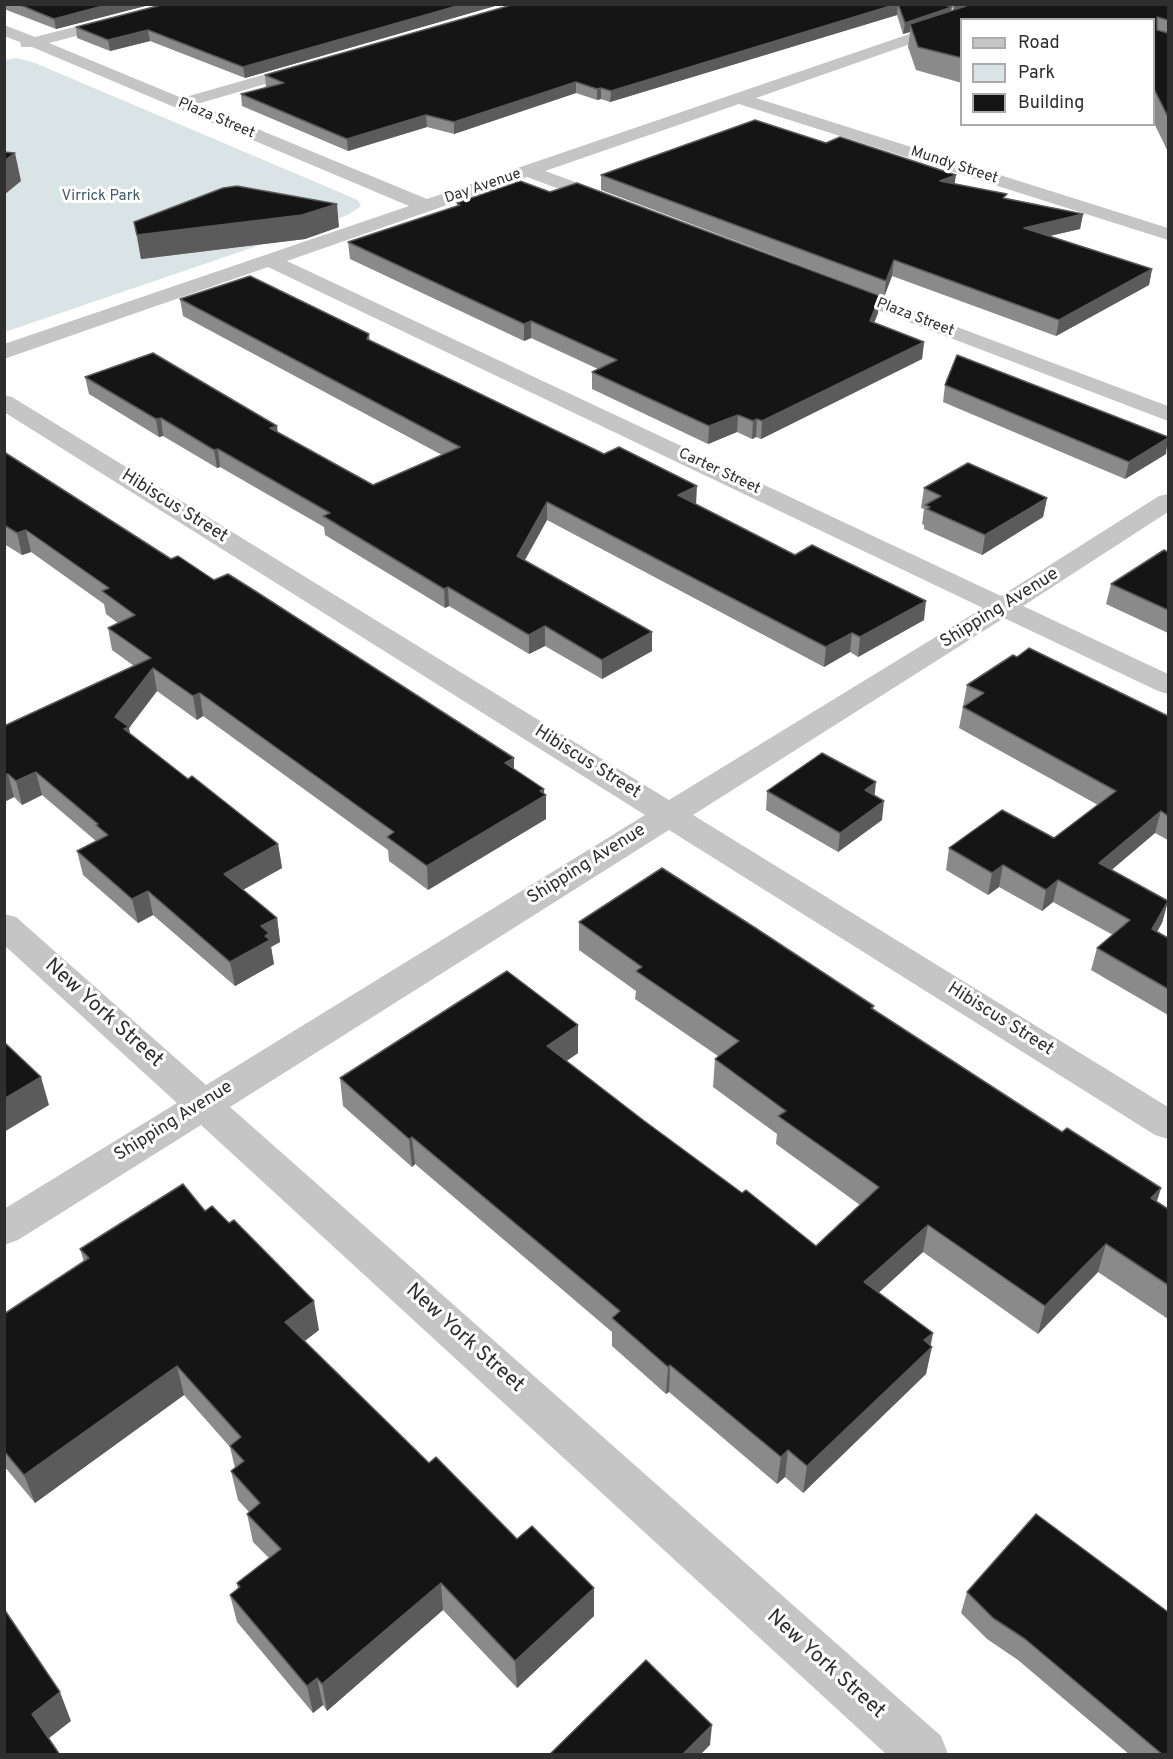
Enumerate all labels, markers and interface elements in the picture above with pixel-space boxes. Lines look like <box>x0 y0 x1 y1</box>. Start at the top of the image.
legend <box>960 18 1155 126</box>
text: Road <box>1018 32 1060 55</box>
text: Park <box>1018 62 1055 85</box>
text: Building <box>1018 92 1084 115</box>
street label: Plaza Street <box>175 95 257 143</box>
street label: Mundy Street <box>908 143 1000 189</box>
street label: Day Avenue <box>443 166 523 208</box>
park label: Virrick Park <box>62 188 140 206</box>
street label: Plaza Street <box>874 295 956 341</box>
street label: Carter Street <box>675 445 763 499</box>
street label: Hibiscus Street <box>117 466 231 548</box>
street label: Shipping Avenue <box>937 564 1063 654</box>
street label: Hibiscus Street <box>530 722 644 804</box>
street label: Shipping Avenue <box>524 820 650 910</box>
street label: New York Street <box>38 954 168 1074</box>
street label: Hibiscus Street <box>943 979 1057 1061</box>
street label: Shipping Avenue <box>111 1077 237 1167</box>
street label: New York Street <box>399 1279 529 1399</box>
street label: New York Street <box>760 1605 890 1725</box>

